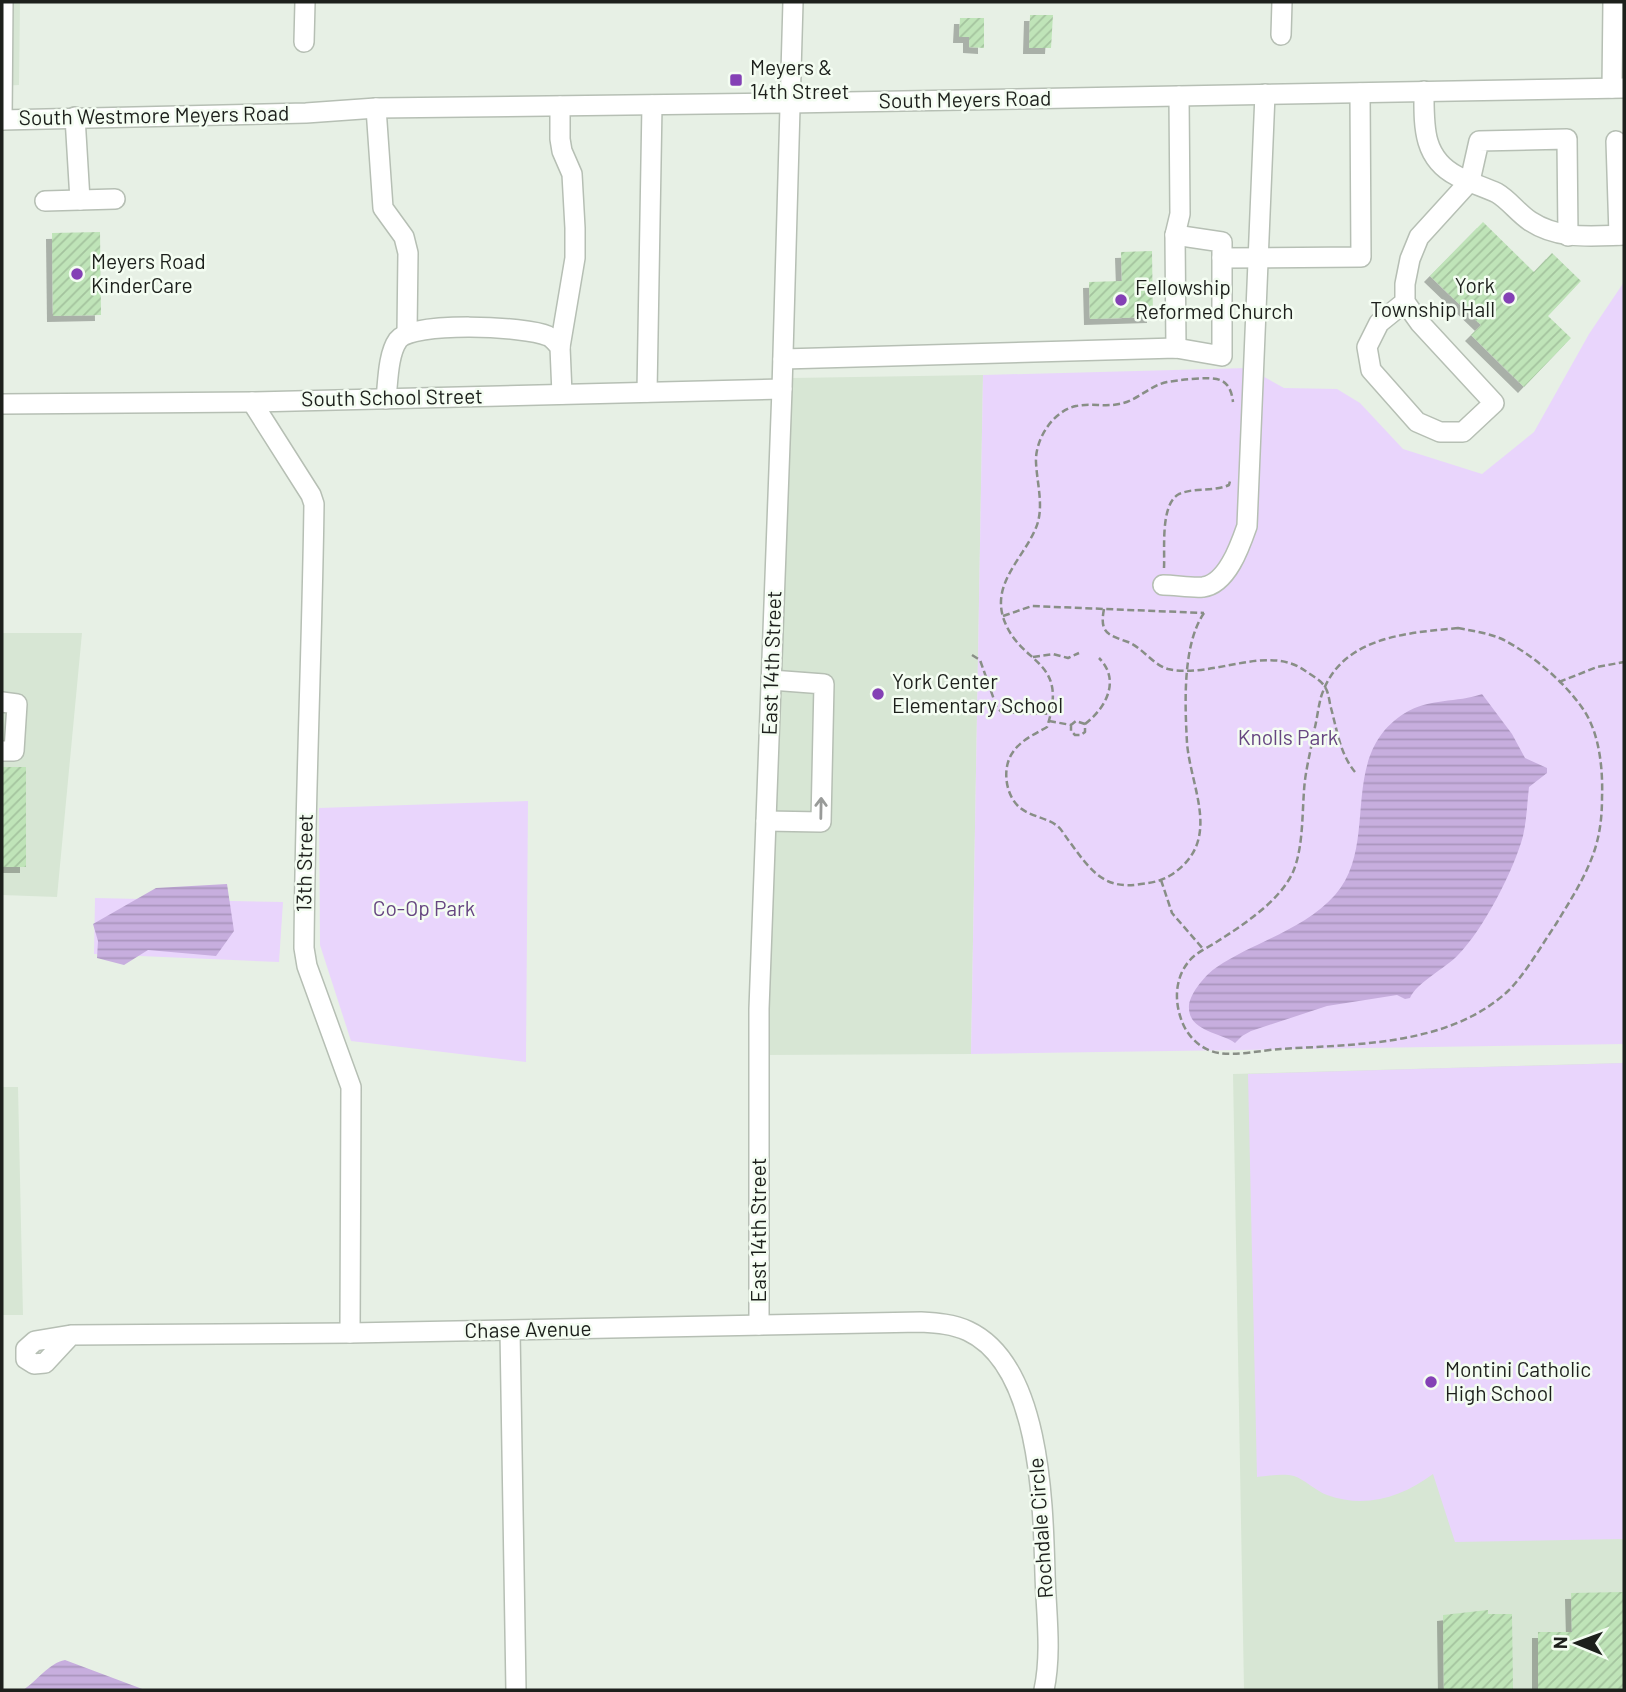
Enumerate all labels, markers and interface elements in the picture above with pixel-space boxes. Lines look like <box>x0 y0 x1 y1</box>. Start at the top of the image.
place label: Meyers & 14th Street <box>750 54 849 103</box>
marker: Meyers & 14th Street <box>728 72 744 88</box>
street label: South Meyers Road <box>878 84 1052 113</box>
street label: South Westmore Meyers Road <box>18 100 289 129</box>
place label: Meyers Road KinderCare <box>91 248 206 297</box>
marker: Meyers Road KinderCare <box>69 266 85 282</box>
place label: York Township Hall <box>1370 272 1495 321</box>
place label: Fellowship Reformed Church <box>1135 274 1294 323</box>
marker: York Township Hall <box>1501 290 1517 306</box>
marker: Fellowship Reformed Church <box>1113 292 1129 308</box>
street label: South School Street <box>301 382 483 411</box>
street label: East 14th Street <box>755 590 786 736</box>
place label: York Center Elementary School <box>892 668 1063 717</box>
marker: York Center Elementary School <box>870 686 886 702</box>
park label: Knolls Park <box>1238 724 1338 749</box>
one-way arrow <box>814 797 828 820</box>
street label: 13th Street <box>290 813 317 913</box>
park label: Co-Op Park <box>373 895 475 920</box>
street label: East 14th Street <box>745 1158 770 1302</box>
street label: Chase Avenue <box>464 1315 592 1342</box>
place label: Montini Catholic High School <box>1445 1356 1591 1405</box>
marker: Montini Catholic High School <box>1423 1374 1439 1390</box>
street label: Rochdale Circle <box>1022 1457 1057 1599</box>
north arrow <box>1542 1608 1612 1678</box>
text: N <box>1548 1636 1571 1649</box>

